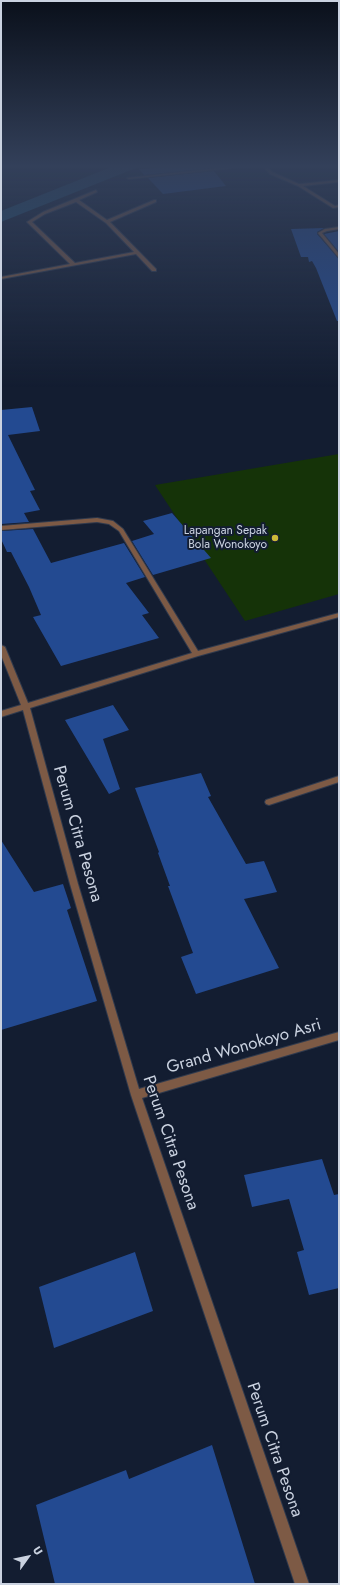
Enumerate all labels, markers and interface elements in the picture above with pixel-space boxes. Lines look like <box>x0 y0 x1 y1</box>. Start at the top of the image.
place label: Lapangan Sepak Bola Wonokoyo <box>184 524 267 552</box>
marker: Lapangan Sepak Bola Wonokoyo <box>270 533 280 543</box>
street label: Perum Citra Pesona <box>48 764 106 904</box>
street label: Grand Wonokoyo Asri <box>164 1015 324 1079</box>
street label: Perum Citra Pesona <box>137 1073 203 1213</box>
street label: Perum Citra Pesona <box>241 1380 307 1520</box>
north arrow <box>8 1537 48 1577</box>
text: U <box>29 1543 47 1558</box>

